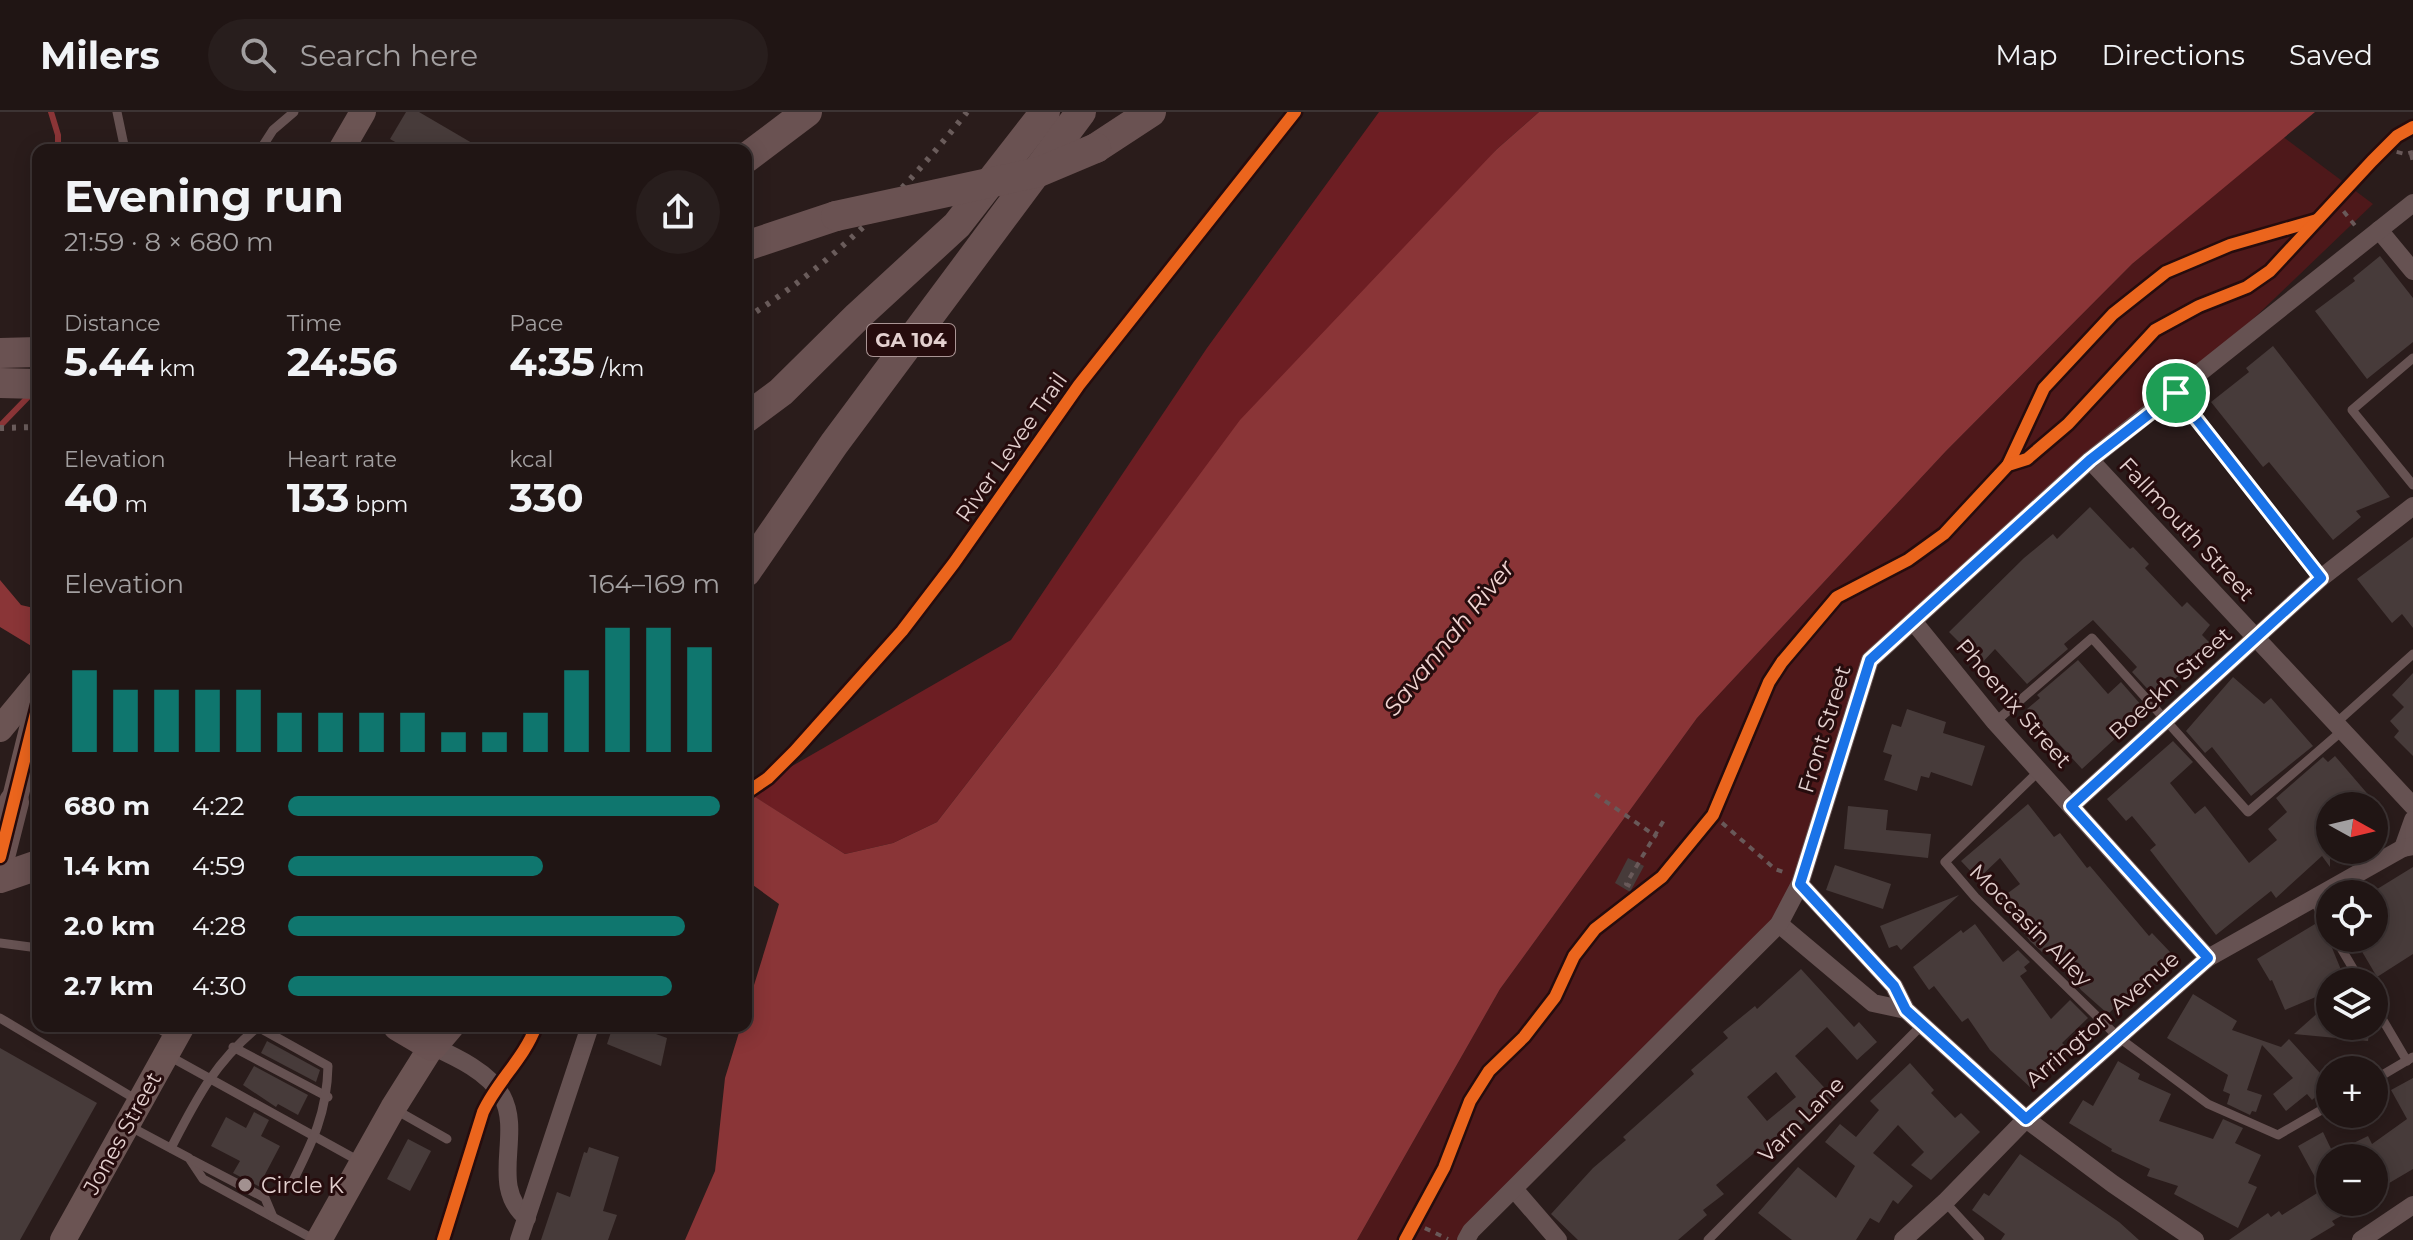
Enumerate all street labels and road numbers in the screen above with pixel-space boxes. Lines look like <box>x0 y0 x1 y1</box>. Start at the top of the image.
road number: GA 104 <box>867 324 955 356</box>
street label: River Levee Trail <box>950 367 1073 527</box>
street label: Fallmouth Street <box>2113 452 2260 607</box>
street label: Boeckh Street <box>2103 621 2237 746</box>
street label: Phoenix Street <box>1950 633 2077 774</box>
street label: Front Street <box>1792 662 1857 796</box>
street label: Moccasin Alley <box>1964 858 2098 992</box>
street label: Arrington Avenue <box>2020 945 2185 1094</box>
street label: Jones Street <box>77 1067 167 1200</box>
street label: Varn Lane <box>1753 1071 1850 1168</box>

